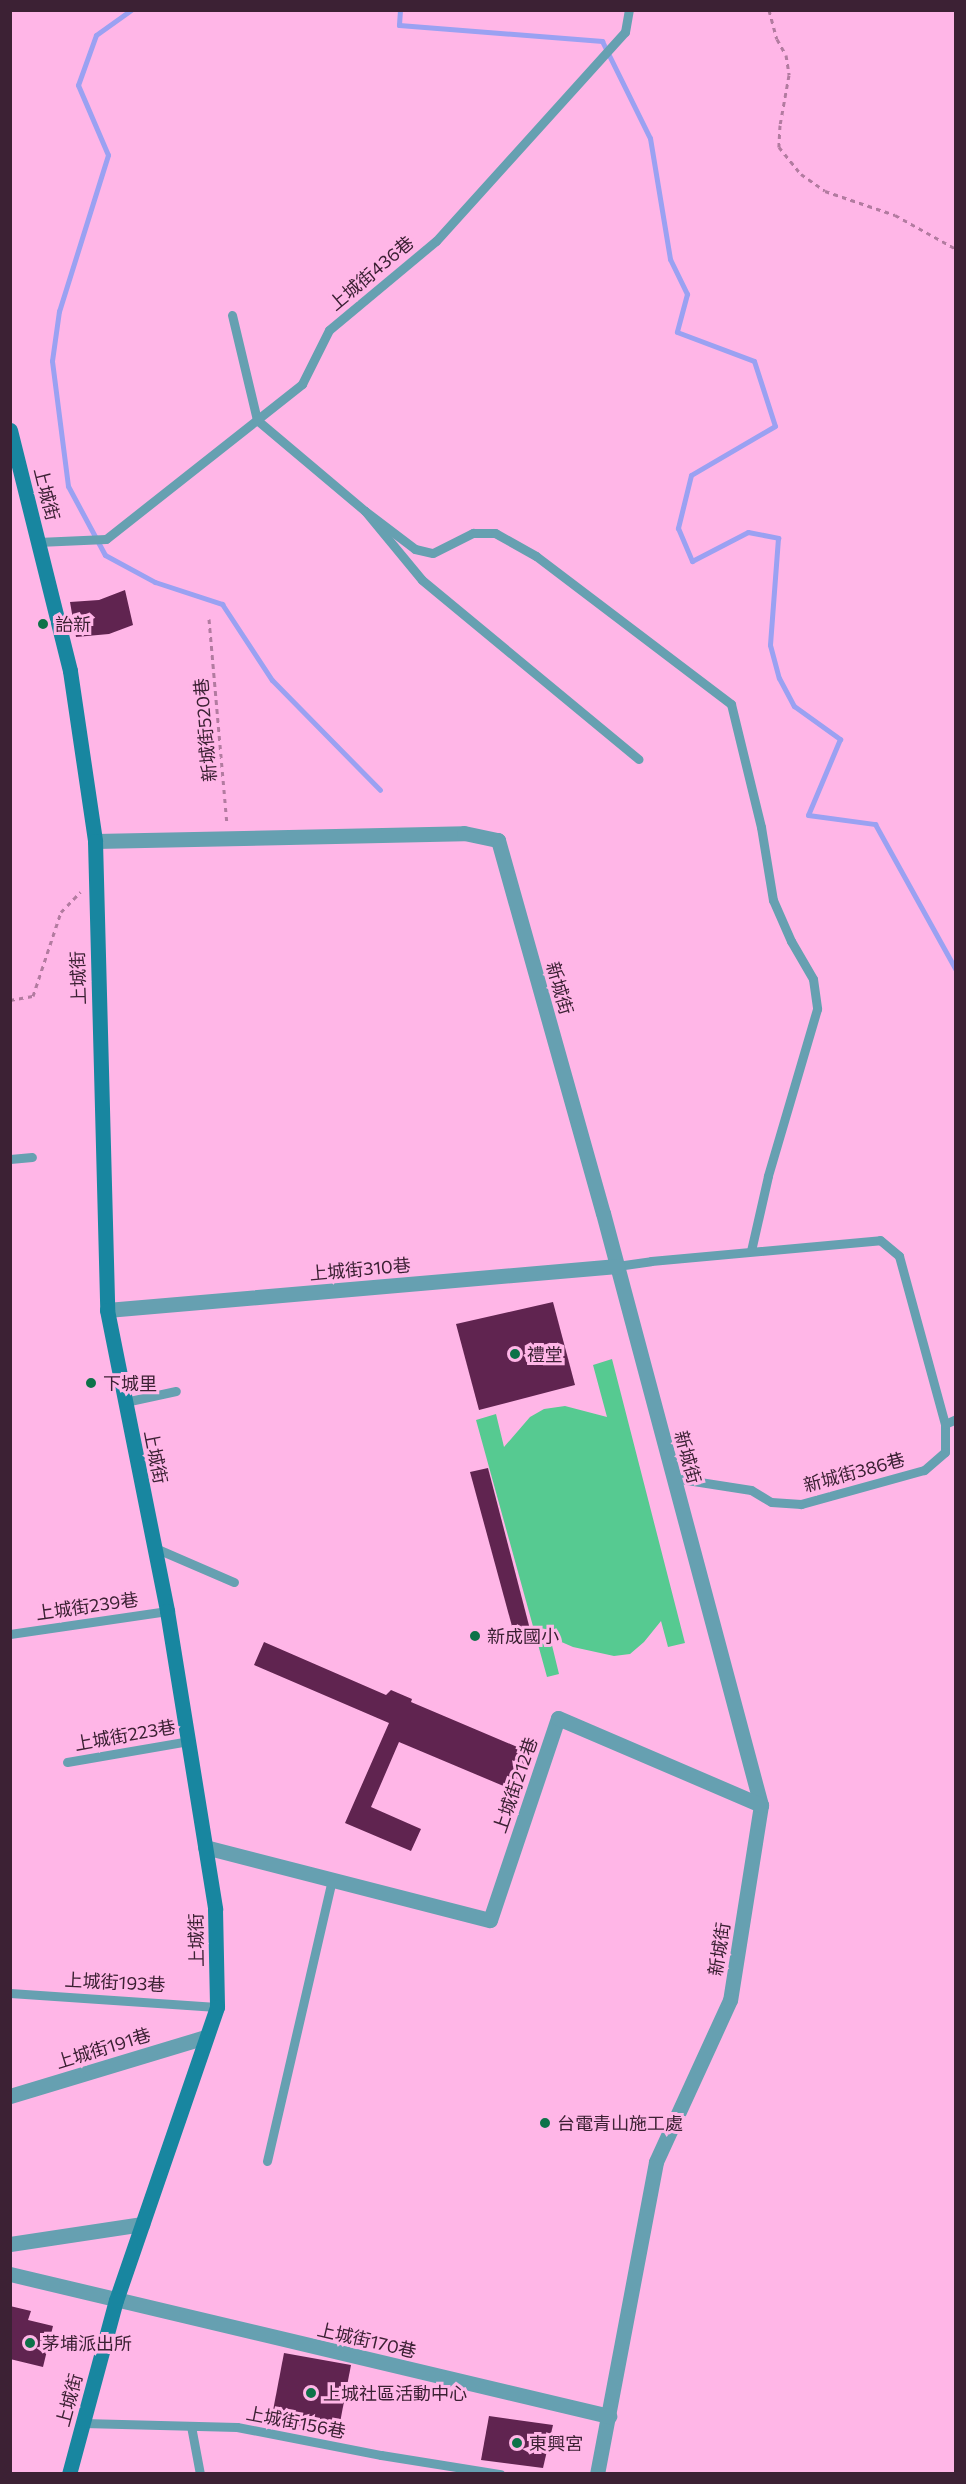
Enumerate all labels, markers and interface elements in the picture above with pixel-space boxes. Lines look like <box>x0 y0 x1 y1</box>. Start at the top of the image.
street label: 上城街436巷 <box>324 231 418 315</box>
street label: 上城街 <box>30 465 64 523</box>
place label: 詒新 <box>55 613 91 635</box>
marker: 詒新 <box>36 617 50 631</box>
street label: 新城街520巷 <box>190 677 220 783</box>
street label: 上城街 <box>66 951 90 1005</box>
street label: 新城街 <box>542 959 578 1017</box>
street label: 上城街310巷 <box>308 1254 412 1284</box>
place label: 禮堂 <box>527 1343 563 1365</box>
marker: 禮堂 <box>508 1347 522 1361</box>
place label: 下城里 <box>103 1372 157 1394</box>
marker: 下城里 <box>84 1376 98 1390</box>
street label: 上城街 <box>140 1428 172 1486</box>
street label: 新城街 <box>671 1428 705 1486</box>
street label: 新城街386巷 <box>801 1448 907 1496</box>
street label: 上城街239巷 <box>34 1588 140 1624</box>
place label: 新成國小 <box>487 1625 559 1647</box>
marker: 新成國小 <box>468 1629 482 1643</box>
street label: 上城街223巷 <box>73 1715 177 1755</box>
street label: 上城街212巷 <box>489 1734 541 1836</box>
street label: 上城街 <box>185 1913 207 1967</box>
street label: 新城街 <box>704 1921 734 1977</box>
street label: 上城街193巷 <box>64 1969 166 1995</box>
street label: 上城街191巷 <box>53 2023 153 2073</box>
place label: 台電青山施工處 <box>557 2112 683 2134</box>
marker: 台電青山施工處 <box>538 2116 552 2130</box>
street label: 上城街170巷 <box>315 2318 419 2362</box>
place label: 茅埔派出所 <box>42 2332 132 2354</box>
marker: 茅埔派出所 <box>23 2336 37 2350</box>
street label: 上城街 <box>52 2371 86 2429</box>
place label: 上城社區活動中心 <box>323 2382 467 2404</box>
marker: 上城社區活動中心 <box>304 2386 318 2400</box>
street label: 上城街156巷 <box>244 2402 348 2442</box>
place label: 東興宮 <box>529 2432 583 2454</box>
marker: 東興宮 <box>510 2436 524 2450</box>

